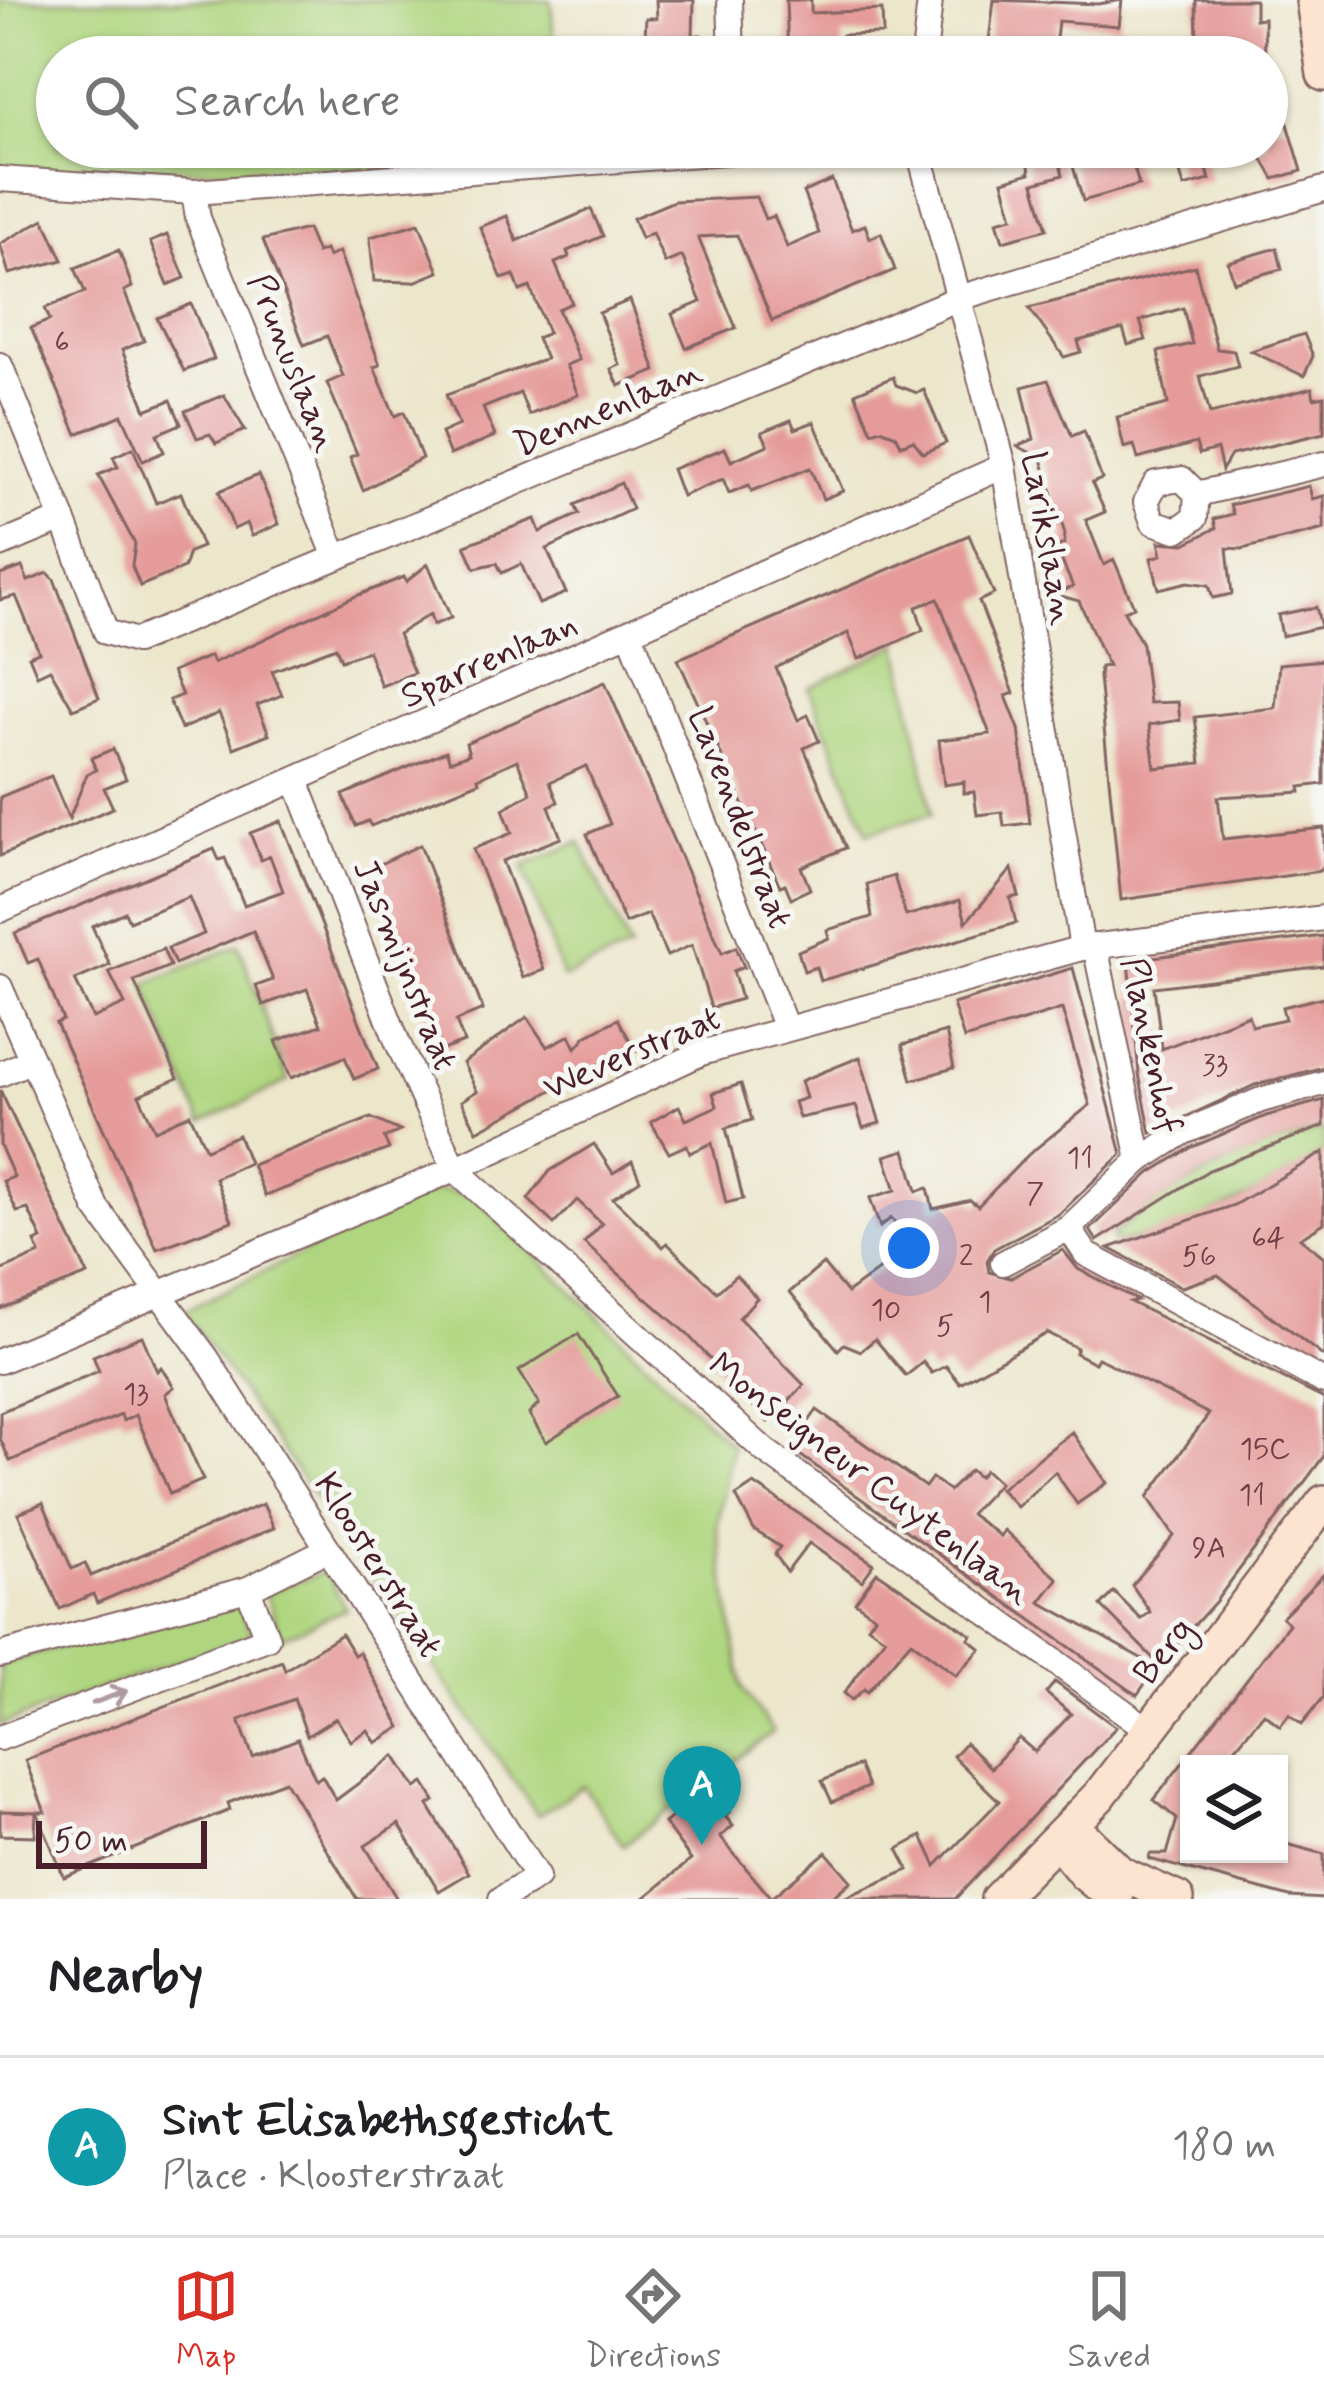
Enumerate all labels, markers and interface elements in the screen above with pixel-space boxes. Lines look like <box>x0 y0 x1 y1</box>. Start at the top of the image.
search box <box>36 36 1288 168</box>
icon: search <box>78 69 144 135</box>
text: Search here <box>174 73 401 132</box>
street label: Prunuslaan <box>235 267 349 459</box>
house number: 6 <box>54 323 70 362</box>
street label: Dennenlaan <box>507 349 709 470</box>
street label: Larikslaan <box>1008 448 1085 629</box>
street label: Sparrenlaan <box>394 601 585 721</box>
street label: Lavendelstraat <box>675 701 802 935</box>
street label: Jasmijnstraat <box>340 853 467 1078</box>
street label: Plankenhof <box>1108 953 1191 1138</box>
street label: Weverstraat <box>537 996 728 1113</box>
house number: 33 <box>1202 1046 1228 1085</box>
house number: 11 <box>1067 1139 1093 1178</box>
house number: 7 <box>1026 1174 1044 1213</box>
your location <box>879 1218 939 1278</box>
house number: 64 <box>1251 1219 1285 1258</box>
house number: 2 <box>959 1237 973 1276</box>
house number: 56 <box>1182 1237 1216 1276</box>
house number: 1 <box>978 1283 992 1322</box>
house number: 10 <box>871 1291 901 1330</box>
house number: 5 <box>936 1307 954 1346</box>
street label: Monseigneur Cuytenlaan <box>698 1343 1040 1617</box>
house number: 13 <box>123 1375 149 1414</box>
house number: 15C <box>1240 1430 1290 1469</box>
street label: Kloosterstraat <box>302 1465 452 1667</box>
house number: 11 <box>1239 1476 1265 1515</box>
house number: 9A <box>1192 1529 1226 1568</box>
street label: Berg <box>1124 1609 1207 1697</box>
one-way arrow <box>90 1684 127 1706</box>
pin: A <box>663 1746 741 1845</box>
map controls <box>1180 1755 1288 1863</box>
button: layers <box>1180 1755 1288 1863</box>
scale bar <box>36 1815 207 1868</box>
text: 50 m <box>54 1820 128 1864</box>
text: Nearby <box>48 1944 203 2010</box>
text: Sint Elisabethsgesticht <box>162 2092 613 2151</box>
text: A <box>74 2121 100 2172</box>
text: 180 m <box>1172 2121 1276 2172</box>
text: Place · Kloosterstraat <box>162 2151 504 2202</box>
tab: Map <box>173 2263 239 2379</box>
tab: Directions <box>585 2263 721 2379</box>
tab: Saved <box>1067 2263 1151 2379</box>

